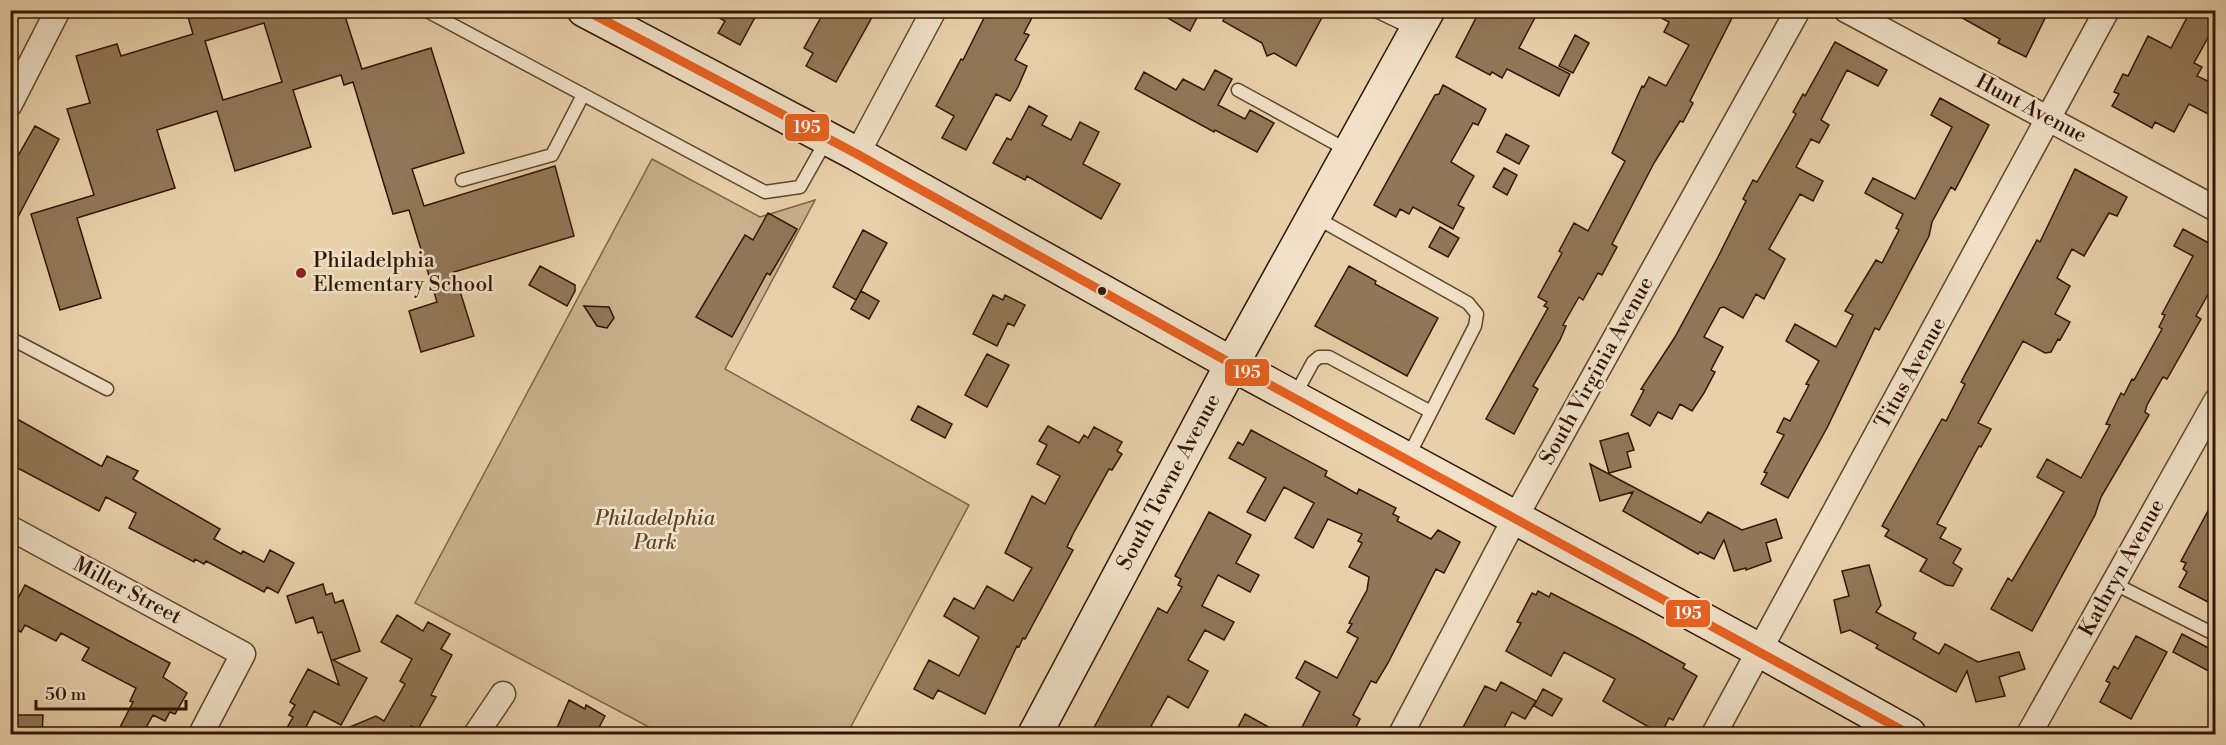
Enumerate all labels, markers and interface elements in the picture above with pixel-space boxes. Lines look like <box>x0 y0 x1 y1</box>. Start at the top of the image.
street label: Hunt Avenue <box>1971 69 2091 149</box>
line badge: 195 <box>784 113 830 142</box>
text: 195 <box>793 118 821 138</box>
place label: Philadelphia Elementary School <box>313 248 493 298</box>
marker: Philadelphia Elementary School <box>294 266 308 280</box>
street label: South Virginia Avenue <box>1534 272 1660 470</box>
unlabelled marker <box>1096 285 1108 297</box>
street label: Titus Avenue <box>1870 313 1952 433</box>
line badge: 195 <box>1224 358 1270 387</box>
text: 195 <box>1233 363 1261 383</box>
street label: South Towne Avenue <box>1112 389 1226 575</box>
street label: Kathryn Avenue <box>2074 495 2170 641</box>
park label: Philadelphia Park <box>594 506 716 556</box>
street label: Miller Street <box>68 552 186 631</box>
line badge: 195 <box>1665 599 1711 628</box>
text: 195 <box>1674 604 1702 624</box>
scale bar <box>36 673 186 711</box>
text: 50 m <box>45 683 87 706</box>

